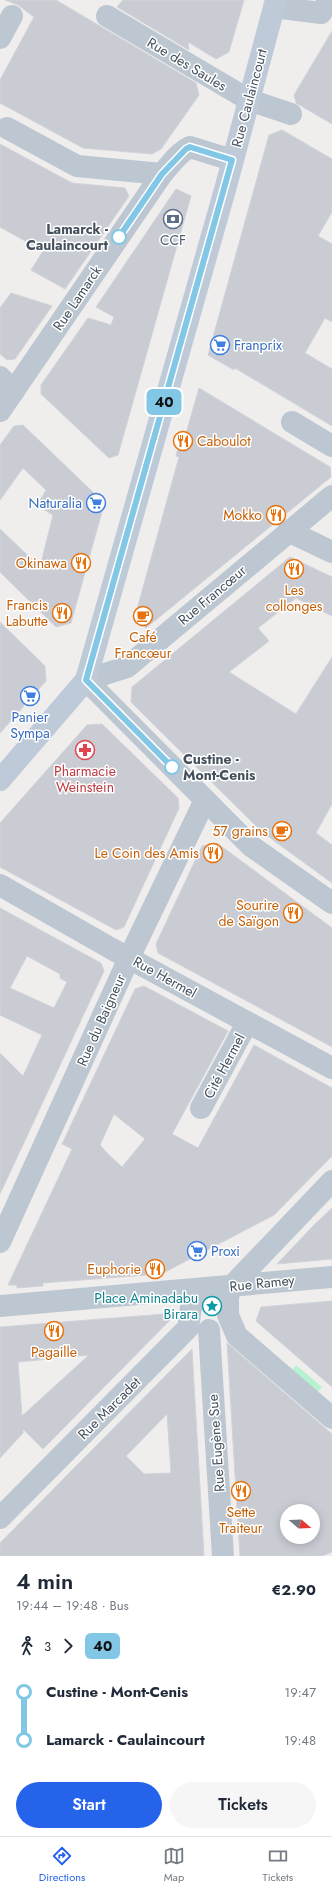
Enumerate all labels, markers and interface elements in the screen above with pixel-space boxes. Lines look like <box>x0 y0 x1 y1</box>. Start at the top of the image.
street label: Rue des Saules <box>144 32 231 96</box>
street label: Rue Caulaincourt <box>226 46 272 149</box>
bank icon: CCF <box>162 208 184 230</box>
place label: Lamarck - Caulaincourt <box>26 219 109 255</box>
marker: Lamarck - Caulaincourt <box>111 229 127 245</box>
place label: CCF <box>160 230 186 250</box>
street label: Rue Lamarck <box>48 261 107 335</box>
supermarket icon: Franprix <box>209 334 231 356</box>
place label: Franprix <box>234 335 282 355</box>
line badge: 40 <box>146 389 182 415</box>
text: 40 <box>154 392 174 412</box>
restaurant icon: Caboulot <box>172 430 194 452</box>
place label: Caboulot <box>197 431 251 451</box>
supermarket icon: Naturalia <box>85 492 107 514</box>
place label: Naturalia <box>29 493 82 513</box>
restaurant icon: Mokko <box>265 504 287 526</box>
place label: Mokko <box>223 505 262 525</box>
restaurant icon: Okinawa <box>70 552 92 574</box>
place label: Okinawa <box>16 553 67 573</box>
restaurant icon: Les collonges <box>283 558 305 580</box>
street label: Rue Francœur <box>174 560 251 630</box>
place label: Les collonges <box>266 580 323 616</box>
place label: Francis Labutte <box>6 595 48 631</box>
restaurant icon: Francis Labutte <box>51 602 73 624</box>
cafe icon: Café Francœur <box>132 605 154 627</box>
place label: Café Francœur <box>114 627 172 663</box>
supermarket icon: Panier Sympa <box>19 685 41 707</box>
place label: Panier Sympa <box>10 707 50 743</box>
pharmacy icon: Pharmacie Weinstein <box>74 739 96 761</box>
place label: Custine - Mont-Cenis <box>183 749 256 785</box>
marker: Custine - Mont-Cenis <box>164 759 180 775</box>
place label: Pharmacie Weinstein <box>54 761 116 797</box>
cafe icon: 57 grains <box>271 820 293 842</box>
place label: 57 grains <box>212 821 268 841</box>
restaurant icon: Le Coin des Amis <box>202 842 224 864</box>
place label: Le Coin des Amis <box>94 843 199 863</box>
place label: Sourire de Saïgon <box>219 895 279 931</box>
restaurant icon: Sourire de Saïgon <box>282 902 304 924</box>
street label: Rue Hermel <box>130 951 200 1003</box>
street label: Rue du Baigneur <box>72 971 130 1069</box>
street label: Cité Hermel <box>198 1030 250 1102</box>
supermarket icon: Proxi <box>186 1240 208 1262</box>
place label: Proxi <box>211 1241 240 1261</box>
restaurant icon: Euphorie <box>144 1258 166 1280</box>
place label: Euphorie <box>87 1259 141 1279</box>
street label: Rue Ramey <box>229 1270 296 1296</box>
place label: Place Aminadabu Birara <box>94 1288 198 1324</box>
place icon: Place Aminadabu Birara <box>201 1295 223 1317</box>
restaurant icon: Pagaille <box>43 1320 65 1342</box>
place label: Pagaille <box>31 1342 77 1362</box>
street label: Rue Marcadet <box>73 1372 145 1444</box>
street label: Rue Eugène Sue <box>203 1393 229 1493</box>
restaurant icon: Sette Traiteur <box>230 1480 252 1502</box>
place label: Sette Traiteur <box>219 1502 263 1538</box>
north arrow <box>280 1504 320 1544</box>
map controls <box>280 1504 320 1544</box>
text: 4 min <box>16 1565 73 1597</box>
text: €2.90 <box>272 1579 316 1601</box>
text: 19:44 – 19:48 · Bus <box>16 1596 129 1615</box>
icon: walk <box>16 1635 38 1657</box>
icon: forward <box>57 1635 79 1657</box>
text: 40 <box>93 1636 112 1656</box>
text: 3 <box>44 1637 51 1656</box>
text: Custine - Mont-Cenis <box>46 1681 188 1703</box>
text: 19:47 <box>284 1683 316 1702</box>
text: Lamarck - Caulaincourt <box>46 1729 205 1751</box>
text: 19:48 <box>284 1731 316 1750</box>
button: Start <box>16 1782 162 1828</box>
button: Tickets <box>170 1782 316 1828</box>
tab: Directions <box>39 1845 85 1885</box>
tab: Map <box>163 1845 185 1885</box>
tab: Tickets <box>263 1845 293 1885</box>

